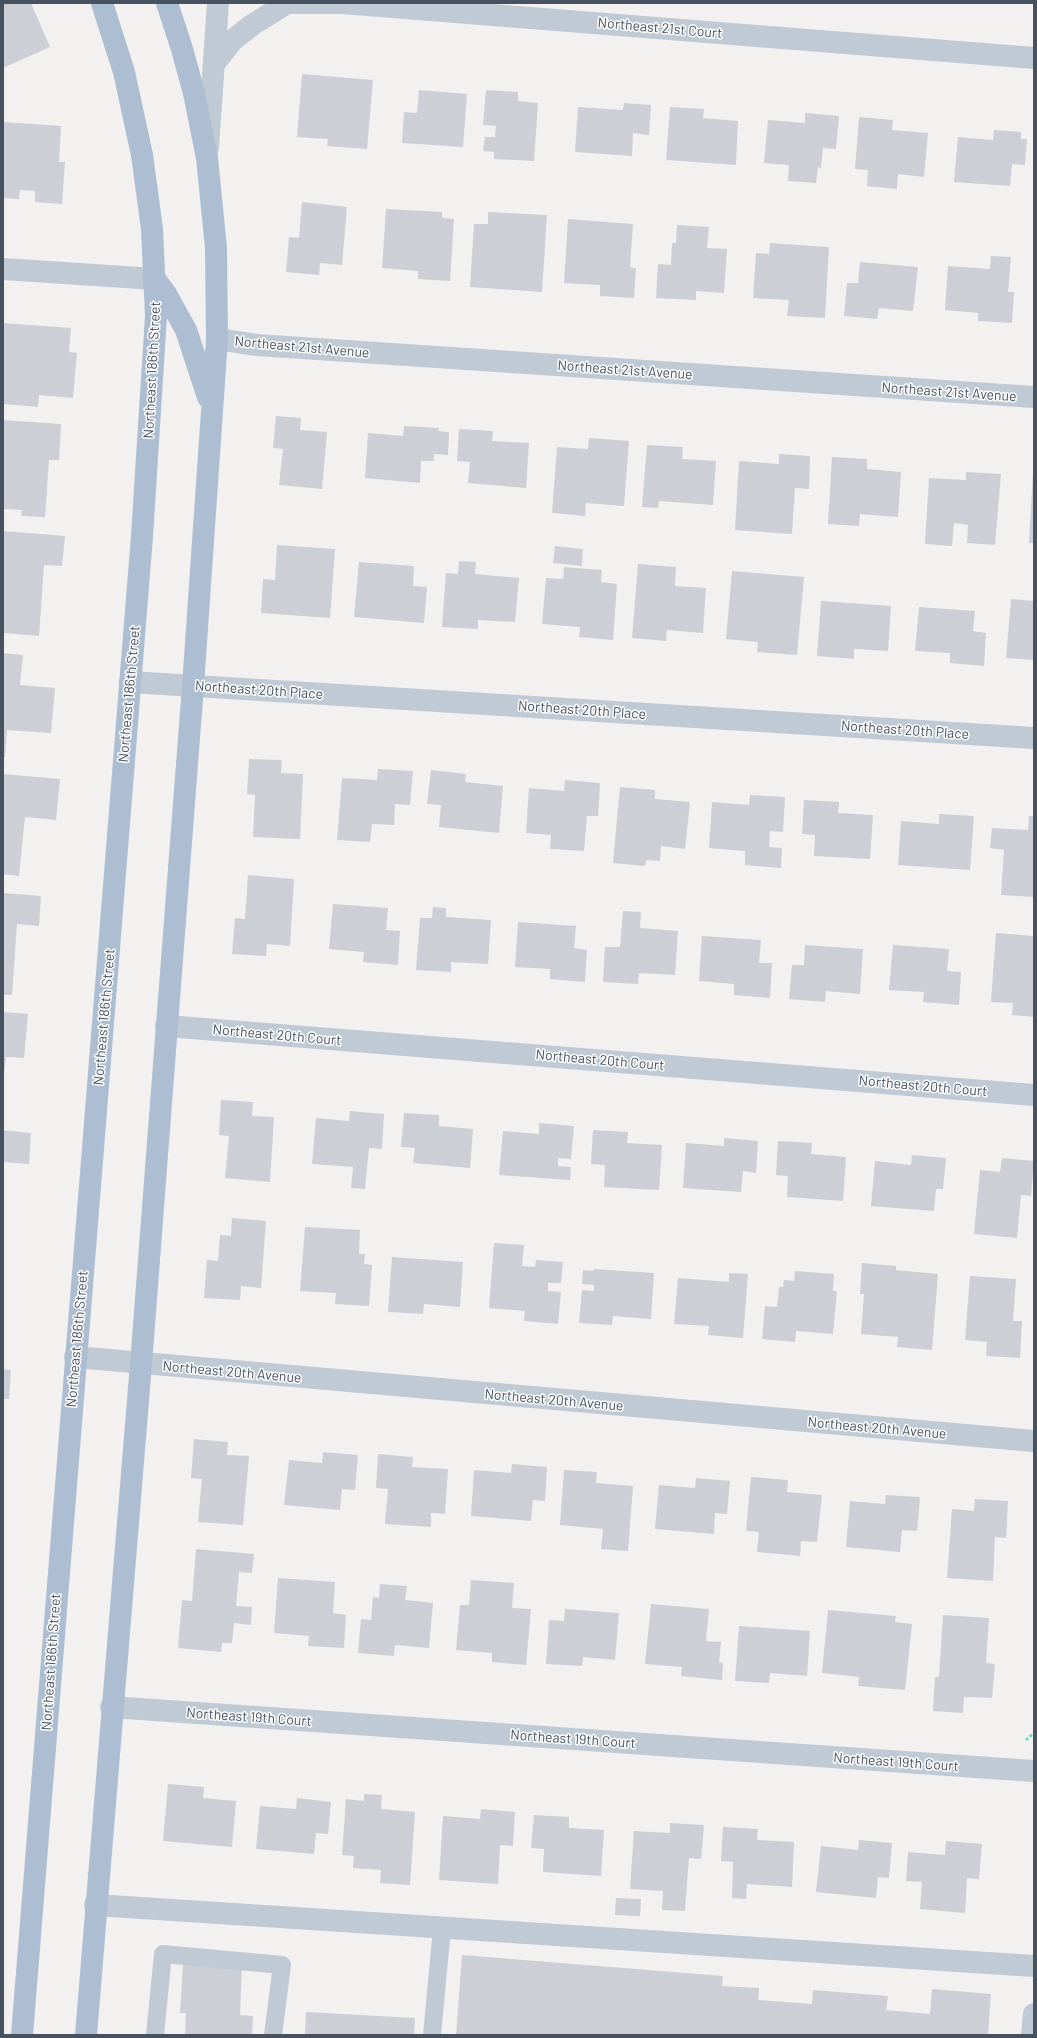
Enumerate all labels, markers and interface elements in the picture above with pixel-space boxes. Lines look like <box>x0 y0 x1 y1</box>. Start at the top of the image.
street label: Northeast 21st Court <box>597 14 723 42</box>
street label: Northeast 186th Street <box>140 301 164 439</box>
street label: Northeast 21st Avenue <box>234 333 370 361</box>
street label: Northeast 21st Avenue <box>557 357 693 383</box>
street label: Northeast 21st Avenue <box>881 379 1017 405</box>
street label: Northeast 186th Street <box>115 625 143 763</box>
street label: Northeast 20th Place <box>194 677 324 703</box>
street label: Northeast 20th Place <box>517 697 647 723</box>
street label: Northeast 20th Place <box>840 717 970 743</box>
street label: Northeast 186th Street <box>90 948 118 1086</box>
street label: Northeast 20th Court <box>212 1021 342 1049</box>
street label: Northeast 20th Court <box>535 1046 665 1074</box>
street label: Northeast 20th Court <box>858 1072 988 1100</box>
street label: Northeast 186th Street <box>63 1270 91 1408</box>
street label: Northeast 20th Avenue <box>162 1358 302 1386</box>
street label: Northeast 20th Avenue <box>484 1386 624 1414</box>
street label: Northeast 20th Avenue <box>807 1414 947 1442</box>
street label: Northeast 186th Street <box>38 1593 64 1731</box>
street label: Northeast 19th Court <box>186 1704 312 1730</box>
street label: Northeast 19th Court <box>510 1726 636 1752</box>
street label: Northeast 19th Court <box>833 1749 959 1775</box>

